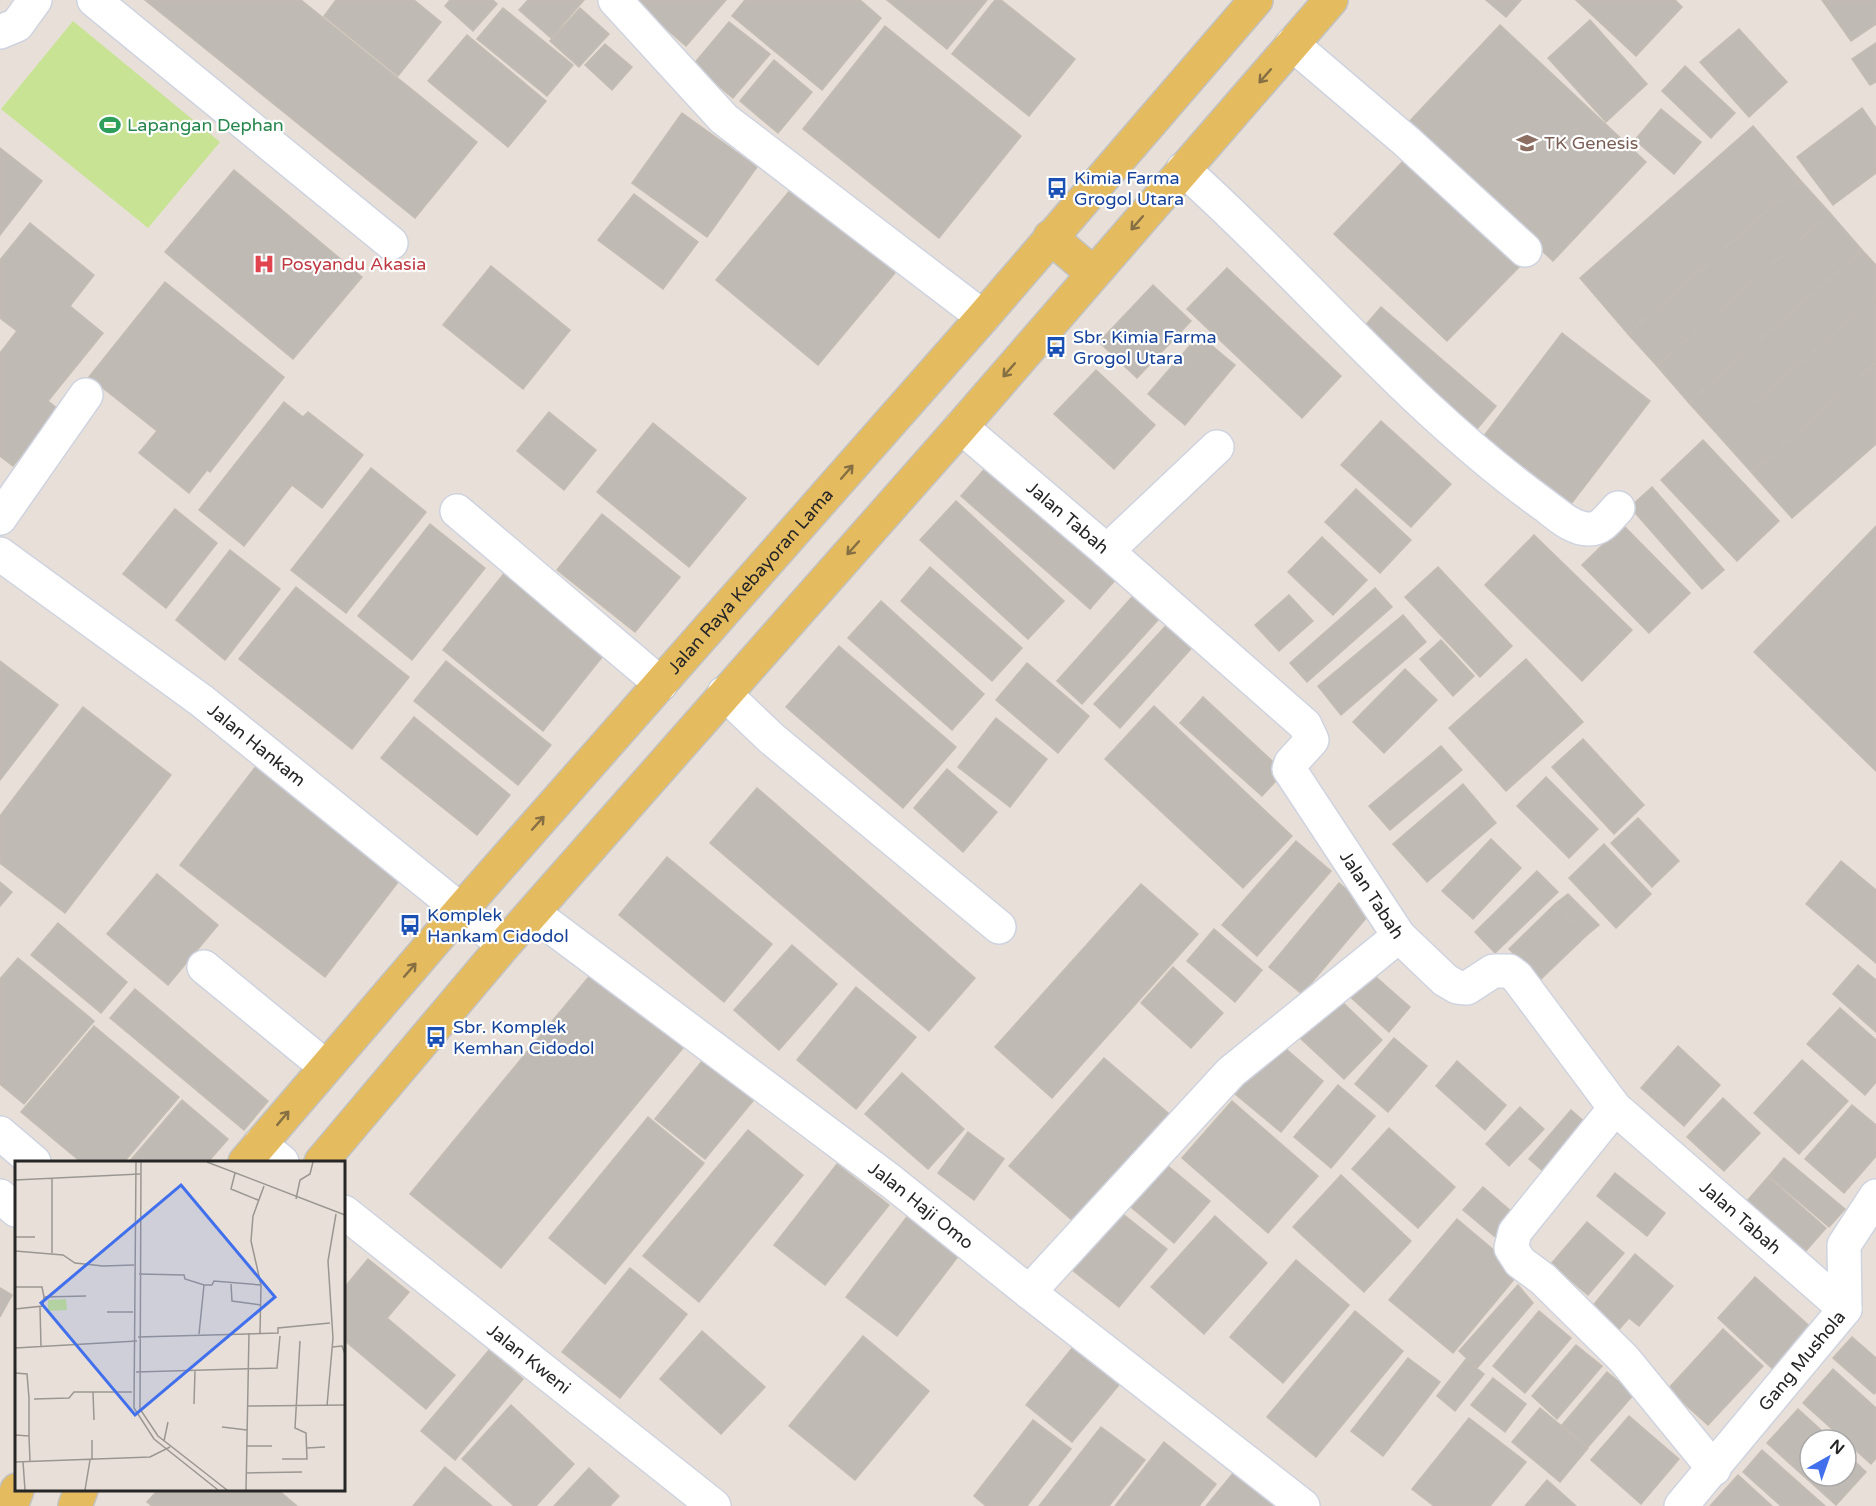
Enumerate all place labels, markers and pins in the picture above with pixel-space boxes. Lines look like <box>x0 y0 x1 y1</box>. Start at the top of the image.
sports icon: Lapangan Dephan <box>98 113 122 137</box>
place label: Lapangan Dephan <box>127 114 284 136</box>
school or university icon: TK Genesis <box>1515 131 1539 155</box>
place label: TK Genesis <box>1544 132 1638 154</box>
place label: Kimia Farma Grogol Utara <box>1074 167 1184 210</box>
bus stop icon: Kimia Farma Grogol Utara <box>1045 176 1069 200</box>
hospital icon: Posyandu Akasia <box>252 252 276 276</box>
place label: Posyandu Akasia <box>281 253 426 275</box>
place label: Sbr. Kimia Farma Grogol Utara <box>1073 326 1217 369</box>
bus stop icon: Sbr. Kimia Farma Grogol Utara <box>1044 335 1068 359</box>
place label: Komplek Hankam Cidodol <box>427 904 569 947</box>
bus stop icon: Komplek Hankam Cidodol <box>398 913 422 937</box>
place label: Sbr. Komplek Kemhan Cidodol <box>453 1016 595 1059</box>
bus stop icon: Sbr. Komplek Kemhan Cidodol <box>424 1025 448 1049</box>

